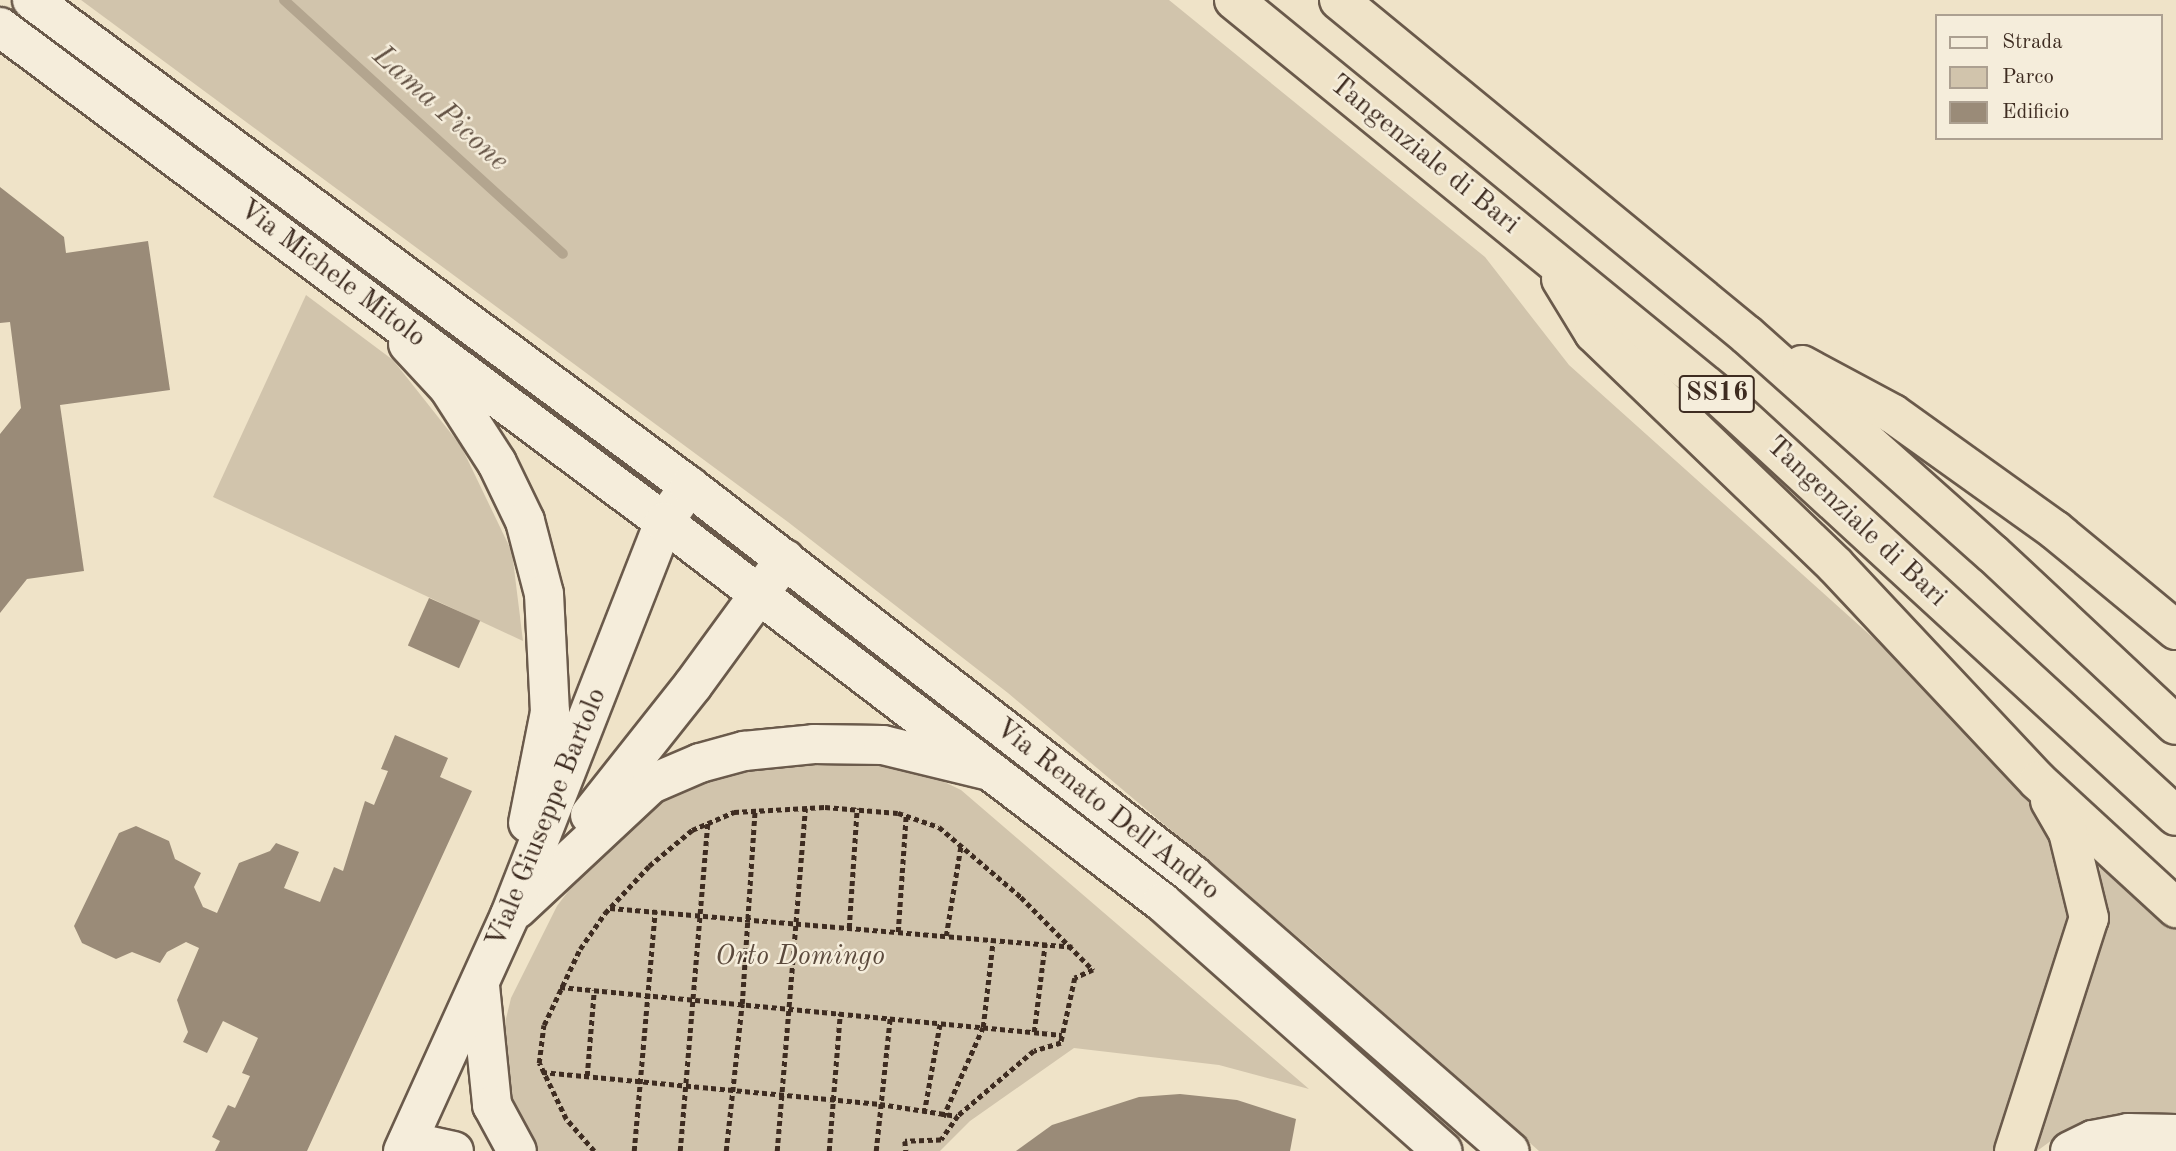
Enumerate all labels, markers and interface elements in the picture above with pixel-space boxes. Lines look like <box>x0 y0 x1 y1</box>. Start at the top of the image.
legend <box>1934 14 2162 140</box>
text: Strada <box>2002 32 2063 53</box>
water label: Lama Picone <box>364 38 516 180</box>
text: Parco <box>2002 67 2054 88</box>
street label: Tangenziale di Bari <box>1322 68 1526 242</box>
text: Edificio <box>2002 102 2070 123</box>
street label: Via Michele Mitolo <box>232 193 432 355</box>
road number: SS16 <box>1678 372 1756 416</box>
street label: Tangenziale di Bari <box>1759 430 1953 614</box>
street label: Viale Giuseppe Bartolo <box>479 683 615 953</box>
street label: Via Renato Dell'Andro <box>988 712 1226 908</box>
park label: Orto Domingo <box>715 940 885 974</box>

